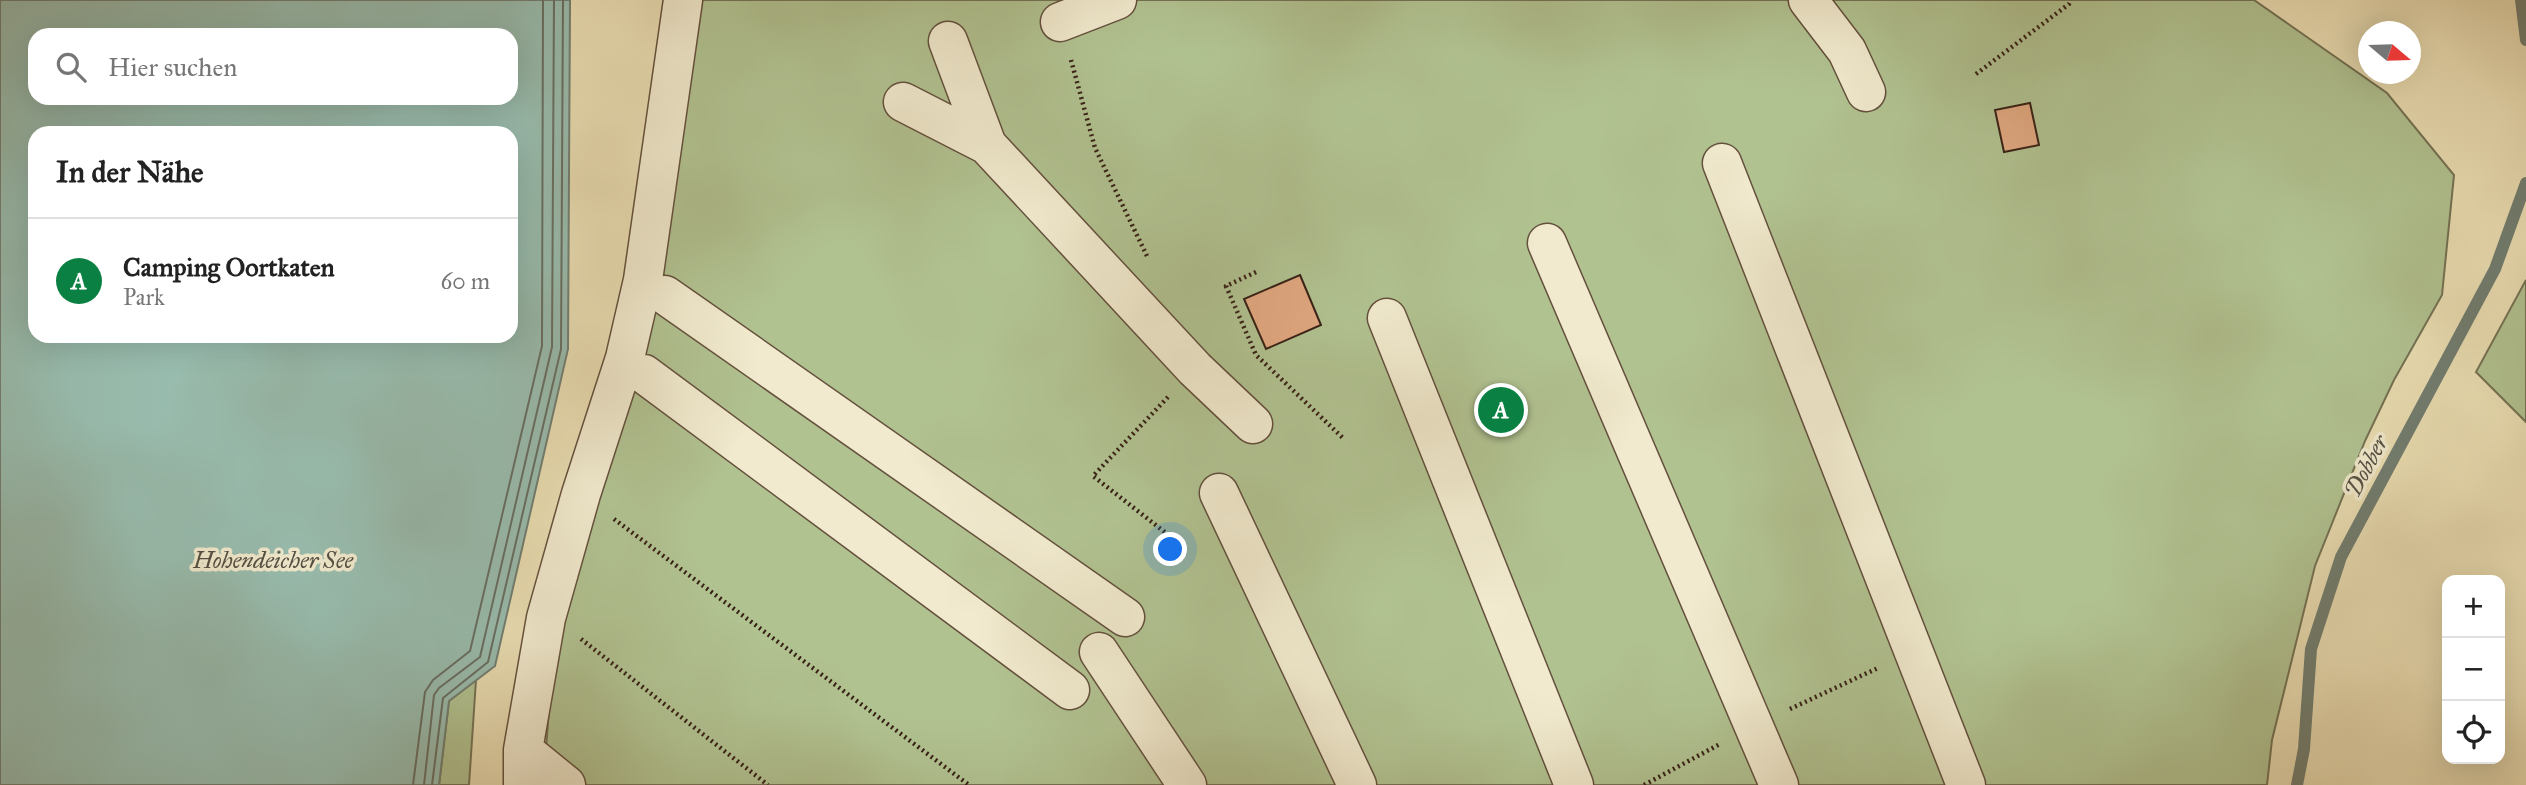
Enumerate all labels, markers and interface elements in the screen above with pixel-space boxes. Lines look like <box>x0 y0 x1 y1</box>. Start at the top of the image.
north arrow <box>2358 21 2421 84</box>
search box <box>28 28 518 105</box>
icon: search <box>52 48 90 86</box>
text: Hier suchen <box>108 51 237 83</box>
text: In der Nähe <box>56 154 204 190</box>
text: Camping Oortkaten <box>123 251 335 283</box>
text: A <box>71 267 87 295</box>
text: 60 m <box>441 267 490 295</box>
text: Park <box>123 283 165 311</box>
pin: A <box>1478 384 1524 436</box>
water label: Dobber <box>2338 429 2395 502</box>
your location <box>1153 532 1187 566</box>
water label: Hohendeicher See <box>192 546 353 574</box>
map controls <box>2442 575 2505 764</box>
button: + <box>2442 575 2505 638</box>
button: − <box>2442 638 2505 701</box>
button: locate <box>2442 701 2505 764</box>

